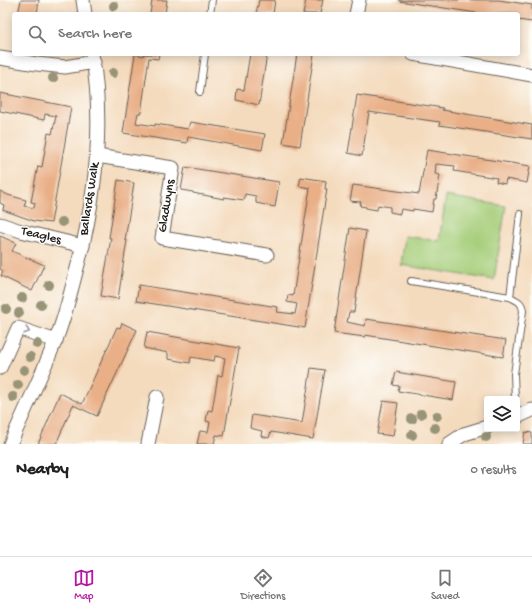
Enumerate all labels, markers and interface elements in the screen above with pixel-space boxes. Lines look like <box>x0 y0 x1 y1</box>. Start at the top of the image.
search box <box>12 12 520 56</box>
icon: search <box>26 23 48 45</box>
text: Search here <box>58 25 132 43</box>
street label: Ballards Walk <box>77 160 103 238</box>
street label: Gladwyns <box>155 177 179 234</box>
street label: Teagles <box>18 224 64 248</box>
one-way arrow <box>23 326 30 335</box>
map controls <box>484 396 520 432</box>
button: layers <box>484 396 520 432</box>
text: Nearby <box>16 460 69 480</box>
text: 0 results <box>470 463 516 478</box>
tab: Map <box>73 567 95 603</box>
tab: Directions <box>241 567 285 603</box>
tab: Saved <box>431 567 459 603</box>

